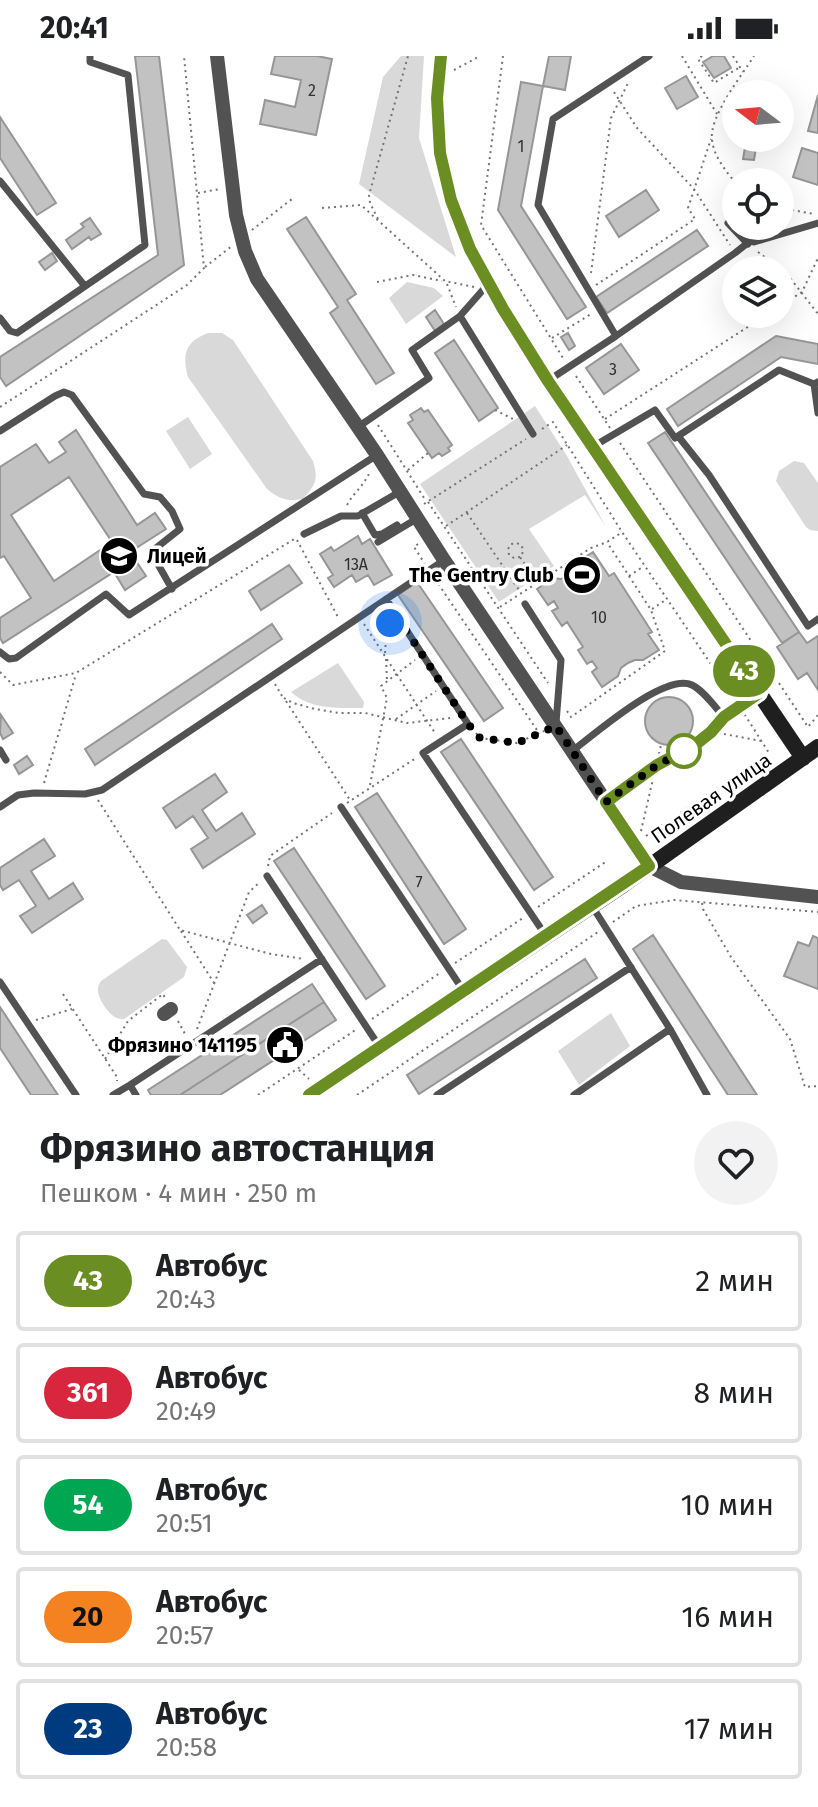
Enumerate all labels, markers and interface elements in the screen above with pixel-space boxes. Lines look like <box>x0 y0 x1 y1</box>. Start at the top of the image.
text: 20:41 <box>40 10 109 46</box>
north arrow <box>722 80 794 152</box>
map controls <box>722 80 794 328</box>
house number: 2 <box>308 81 316 100</box>
house number: 1 <box>518 137 524 156</box>
button: locate <box>722 168 794 240</box>
button: layers <box>722 256 794 328</box>
house number: 3 <box>609 360 617 379</box>
school or university icon: Лицей <box>98 535 140 577</box>
place label: Лицей <box>147 544 206 568</box>
sports icon: The Gentry Club <box>561 554 603 596</box>
house number: 13А <box>344 555 369 574</box>
place label: The Gentry Club <box>409 563 554 587</box>
your location <box>370 603 410 643</box>
house number: 10 <box>591 608 607 627</box>
line badge: 43 <box>708 645 780 697</box>
text: 43 <box>729 654 759 687</box>
unlabelled marker <box>667 734 701 768</box>
street label: Полевая улица <box>646 748 776 848</box>
house number: 7 <box>415 873 423 892</box>
public building icon: Фрязино 141195 <box>264 1024 306 1066</box>
place label: Фрязино 141195 <box>108 1033 257 1057</box>
button: heart <box>694 1121 778 1205</box>
text: Фрязино автостанция <box>40 1125 435 1171</box>
text: Пешком · 4 мин · 250 m <box>40 1178 317 1209</box>
text: Автобус <box>156 1248 267 1284</box>
text: 2 мин <box>695 1263 774 1299</box>
text: 43 <box>73 1264 103 1297</box>
text: 20:43 <box>156 1284 216 1315</box>
text: Автобус <box>156 1360 267 1396</box>
text: 8 мин <box>694 1375 774 1411</box>
text: 361 <box>67 1376 109 1409</box>
text: 20:49 <box>156 1396 216 1427</box>
text: Автобус <box>156 1472 267 1508</box>
text: 10 мин <box>680 1487 774 1523</box>
text: 54 <box>73 1488 103 1521</box>
text: 20:51 <box>156 1508 213 1539</box>
text: Автобус <box>156 1584 267 1620</box>
text: 16 мин <box>681 1599 774 1635</box>
text: 20 <box>73 1600 103 1633</box>
text: 20:57 <box>156 1620 214 1651</box>
text: Автобус <box>156 1696 267 1732</box>
text: 17 мин <box>684 1711 774 1747</box>
text: 23 <box>74 1712 102 1745</box>
text: 20:58 <box>156 1732 217 1763</box>

